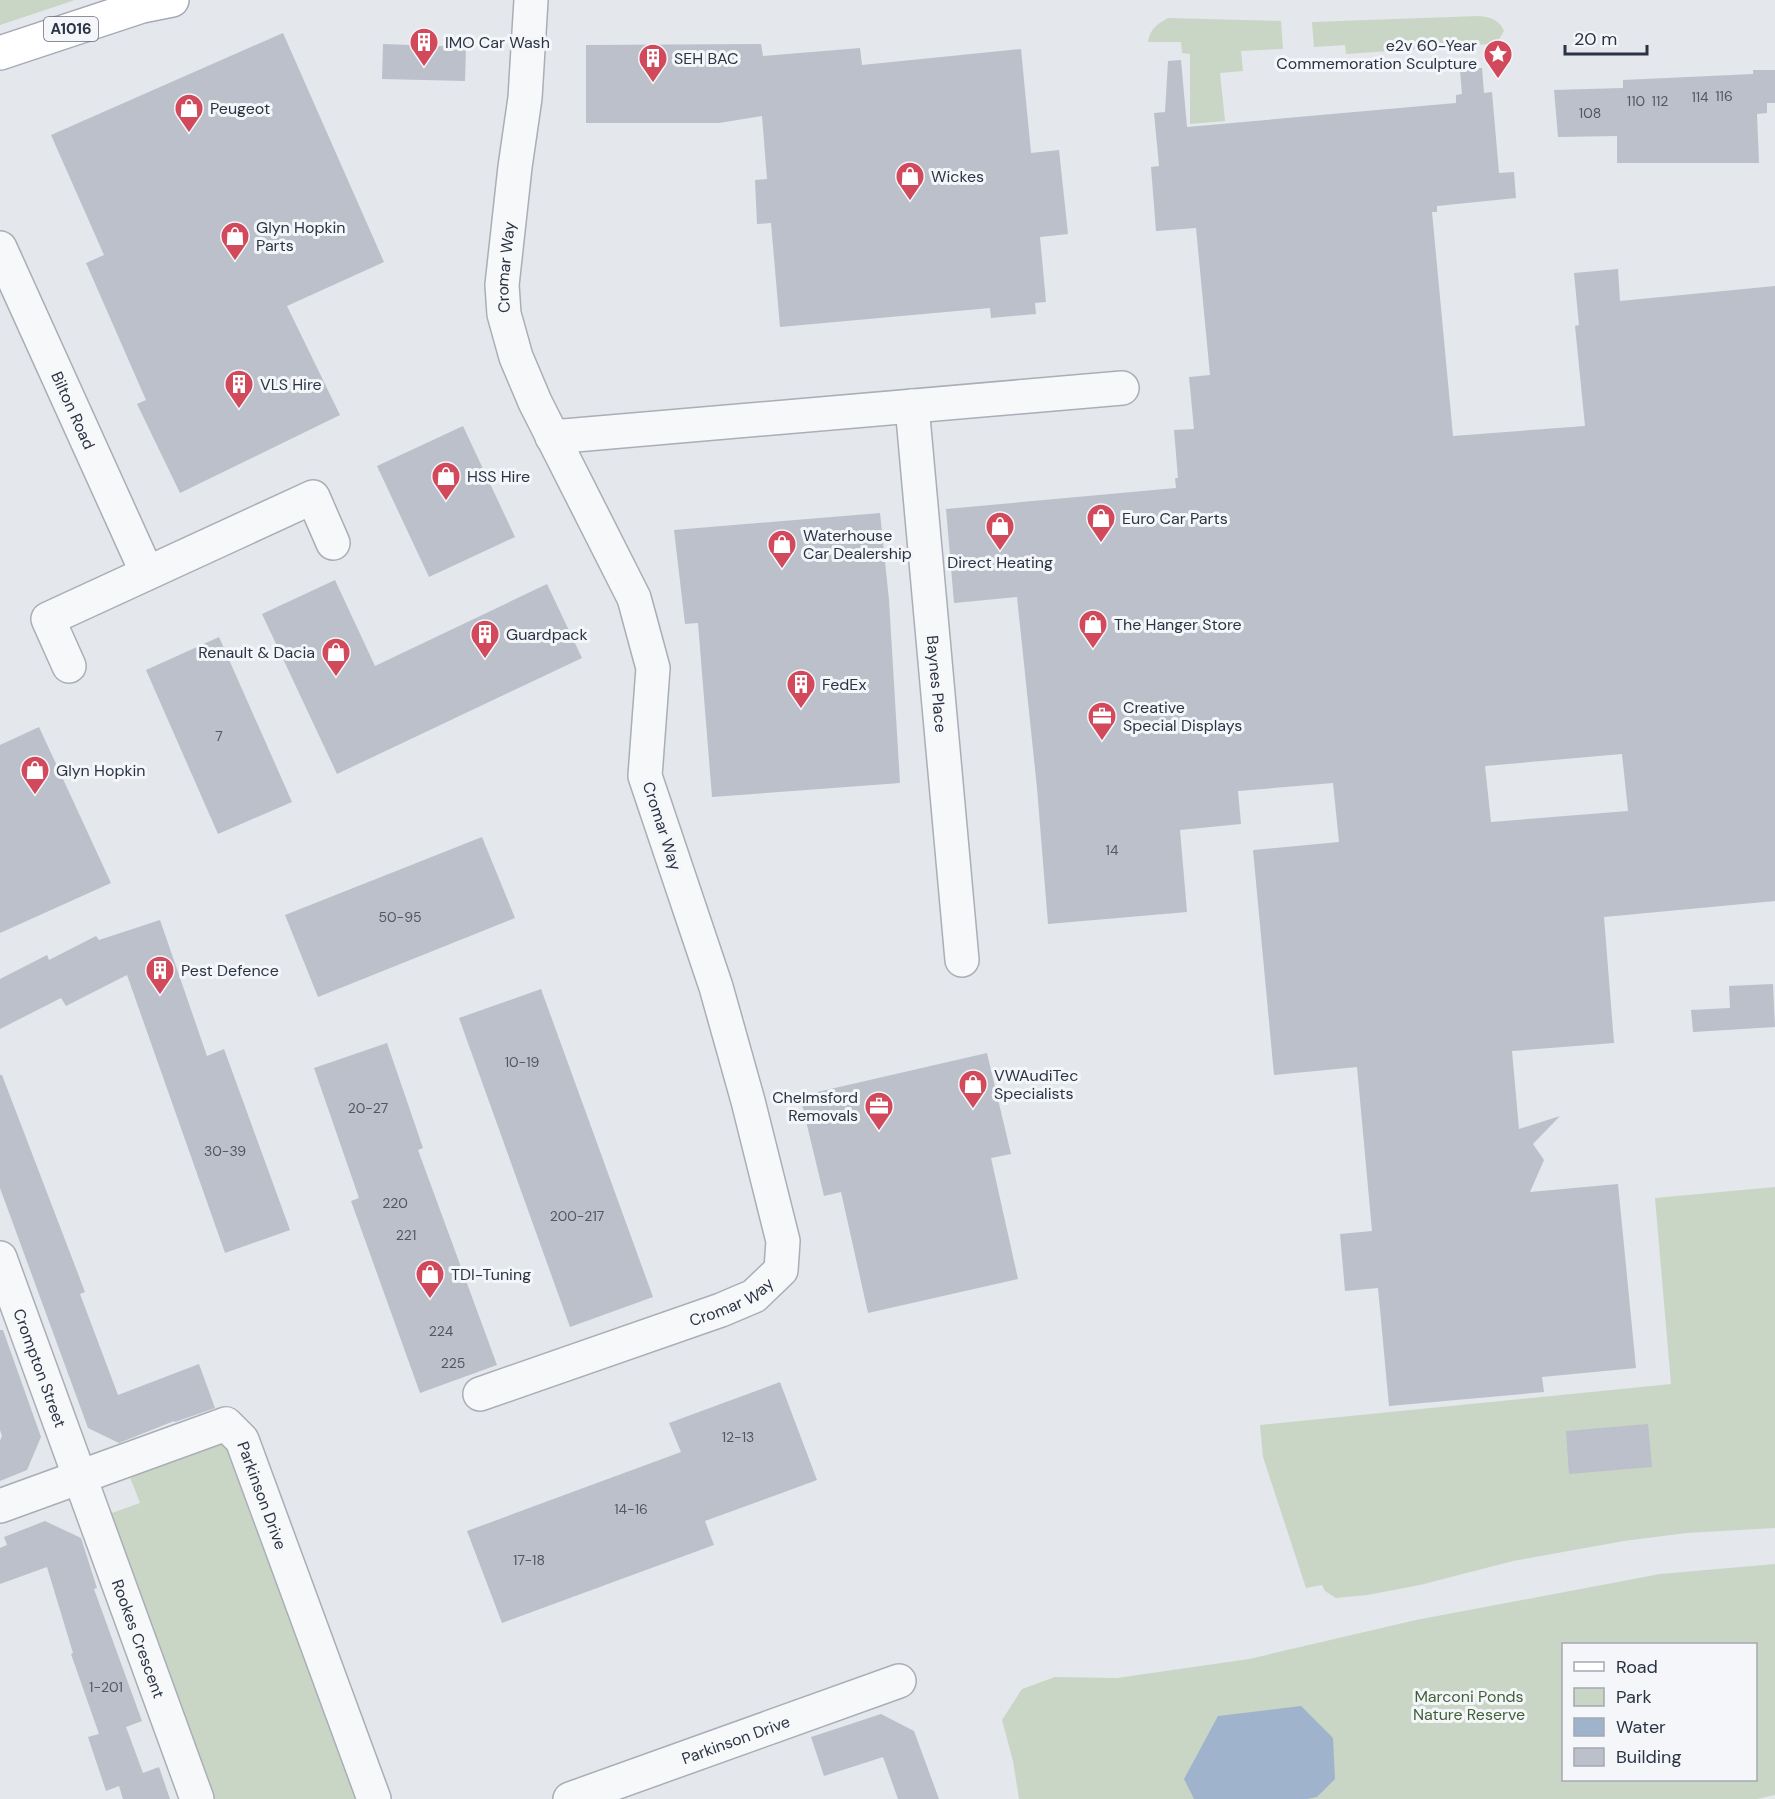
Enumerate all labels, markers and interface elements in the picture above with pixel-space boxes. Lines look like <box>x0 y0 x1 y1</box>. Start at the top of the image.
road number: A1016 <box>44 17 98 41</box>
scale bar <box>1565 18 1648 56</box>
building icon: IMO Car Wash <box>408 26 440 68</box>
text: 20 m <box>1574 27 1617 51</box>
place label: IMO Car Wash <box>445 32 550 53</box>
place label: e2v 60-Year Commemoration Sculpture <box>1276 35 1477 74</box>
place icon: e2v 60-Year Commemoration Sculpture <box>1482 38 1514 80</box>
building icon: SEH BAC <box>637 42 669 84</box>
place label: SEH BAC <box>674 48 738 69</box>
house number: 116 <box>1715 87 1733 105</box>
house number: 114 <box>1691 88 1709 106</box>
shop icon: Peugeot <box>173 92 205 134</box>
house number: 110 <box>1627 92 1645 110</box>
house number: 112 <box>1652 92 1668 110</box>
place label: Peugeot <box>210 98 270 119</box>
house number: 108 <box>1579 104 1601 122</box>
shop icon: Wickes <box>894 160 926 202</box>
place label: Wickes <box>931 166 984 187</box>
place label: Glyn Hopkin Parts <box>256 217 346 256</box>
shop icon: Glyn Hopkin Parts <box>219 220 251 262</box>
street label: Cromar Way <box>491 220 519 314</box>
street label: Bilton Road <box>47 368 100 452</box>
building icon: VLS Hire <box>223 368 255 410</box>
place label: VLS Hire <box>260 374 322 395</box>
shop icon: HSS Hire <box>430 460 462 502</box>
place label: HSS Hire <box>467 466 530 487</box>
shop icon: Euro Car Parts <box>1085 502 1117 544</box>
place label: Euro Car Parts <box>1122 508 1228 529</box>
shop icon: Direct Heating <box>984 510 1016 552</box>
place label: Waterhouse Car Dealership <box>803 525 912 564</box>
shop icon: Waterhouse Car Dealership <box>766 528 798 570</box>
place label: Direct Heating <box>947 552 1053 573</box>
shop icon: The Hanger Store <box>1077 608 1109 650</box>
place label: The Hanger Store <box>1114 614 1242 635</box>
building icon: Guardpack <box>469 618 501 660</box>
place label: Guardpack <box>506 624 588 645</box>
street label: Baynes Place <box>922 634 952 733</box>
shop icon: Renault & Dacia <box>320 636 352 678</box>
place label: Renault & Dacia <box>198 642 315 663</box>
building icon: FedEx <box>785 668 817 710</box>
place label: FedEx <box>822 674 866 695</box>
place label: Creative Special Displays <box>1123 697 1242 736</box>
office icon: Creative Special Displays <box>1086 700 1118 742</box>
house number: 7 <box>215 727 223 745</box>
shop icon: Glyn Hopkin <box>19 754 51 796</box>
place label: Glyn Hopkin <box>56 760 146 781</box>
street label: Cromar Way <box>638 779 686 873</box>
house number: 14 <box>1106 841 1119 859</box>
house number: 50-95 <box>378 908 422 926</box>
building icon: Pest Defence <box>144 954 176 996</box>
place label: Pest Defence <box>181 960 279 981</box>
house number: 10-19 <box>505 1053 540 1071</box>
place label: VWAudiTec Specialists <box>994 1065 1078 1104</box>
shop icon: VWAudiTec Specialists <box>957 1068 989 1110</box>
place label: Chelmsford Removals <box>772 1087 858 1126</box>
office icon: Chelmsford Removals <box>863 1090 895 1132</box>
house number: 20-27 <box>348 1099 388 1117</box>
house number: 30-39 <box>204 1142 246 1160</box>
house number: 220 <box>382 1194 408 1212</box>
house number: 200-217 <box>550 1207 604 1225</box>
house number: 221 <box>396 1226 416 1244</box>
shop icon: TDI-Tuning <box>414 1258 446 1300</box>
place label: TDI-Tuning <box>451 1264 531 1285</box>
street label: Cromar Way <box>686 1273 778 1331</box>
street label: Crompton Street <box>9 1306 71 1430</box>
house number: 224 <box>429 1322 454 1340</box>
house number: 225 <box>441 1354 465 1372</box>
house number: 12-13 <box>722 1428 754 1446</box>
street label: Parkinson Drive <box>233 1438 292 1552</box>
house number: 14-16 <box>614 1500 648 1518</box>
house number: 17-18 <box>513 1551 545 1569</box>
street label: Rookes Crescent <box>107 1576 170 1701</box>
legend <box>1562 1643 1757 1781</box>
text: Road <box>1616 1655 1658 1679</box>
house number: 1-201 <box>89 1678 123 1696</box>
text: Park <box>1616 1685 1652 1709</box>
park label: Marconi Ponds Nature Reserve <box>1413 1686 1525 1725</box>
street label: Parkinson Drive <box>679 1711 793 1769</box>
text: Water <box>1616 1715 1666 1739</box>
text: Building <box>1616 1745 1681 1769</box>

